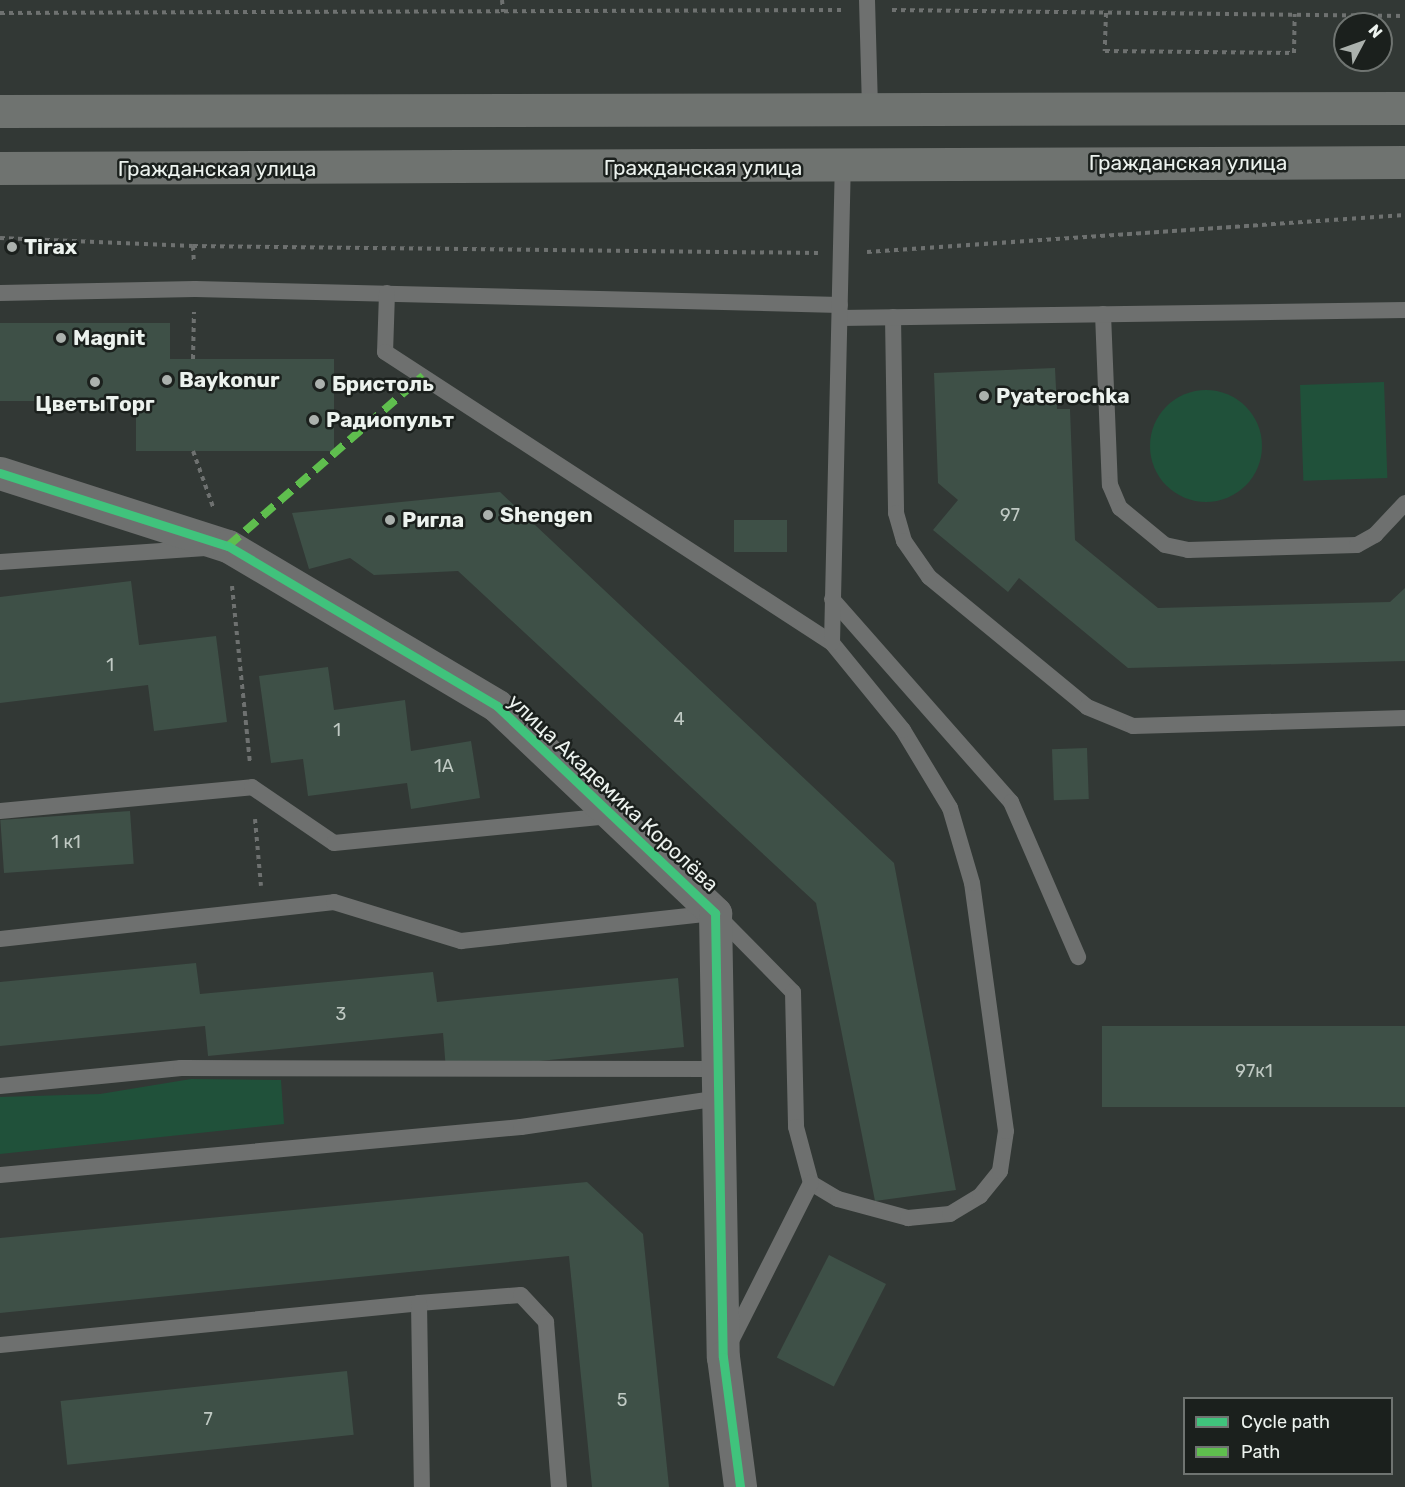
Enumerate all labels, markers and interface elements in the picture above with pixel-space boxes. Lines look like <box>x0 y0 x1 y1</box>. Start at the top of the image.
north arrow <box>1333 12 1393 72</box>
text: N <box>1365 21 1386 42</box>
street label: Гражданская улица <box>1089 150 1287 176</box>
street label: Гражданская улица <box>604 155 802 181</box>
street label: Гражданская улица <box>118 156 316 182</box>
place label: Tirax <box>24 234 77 260</box>
marker: Tirax <box>5 240 19 254</box>
place label: Magnit <box>73 325 145 351</box>
marker: Magnit <box>54 331 68 345</box>
place label: Baykonur <box>179 367 279 393</box>
place label: Бристоль <box>332 371 434 397</box>
marker: Baykonur <box>160 373 174 387</box>
marker: ЦветыТорг <box>88 375 102 389</box>
marker: Бристоль <box>313 377 327 391</box>
place label: Pyaterochka <box>996 383 1130 409</box>
marker: Pyaterochka <box>977 389 991 403</box>
place label: ЦветыТорг <box>35 391 155 417</box>
place label: Радиопульт <box>326 407 454 433</box>
marker: Радиопульт <box>307 413 321 427</box>
place label: Shengen <box>500 502 593 528</box>
house number: 97 <box>1000 504 1020 526</box>
place label: Ригла <box>402 507 464 533</box>
marker: Shengen <box>481 508 495 522</box>
marker: Ригла <box>383 513 397 527</box>
house number: 1 <box>106 654 114 676</box>
street label: улица Академика Королёва <box>503 689 723 897</box>
house number: 4 <box>673 708 685 730</box>
house number: 1 <box>333 719 341 741</box>
house number: 1А <box>434 755 454 777</box>
house number: 1 к1 <box>51 831 81 853</box>
house number: 3 <box>336 1003 346 1025</box>
house number: 97к1 <box>1235 1060 1273 1082</box>
house number: 5 <box>617 1389 627 1411</box>
legend <box>1183 1397 1393 1475</box>
house number: 7 <box>203 1408 213 1430</box>
text: Cycle path <box>1241 1411 1330 1433</box>
text: Path <box>1241 1441 1280 1463</box>

